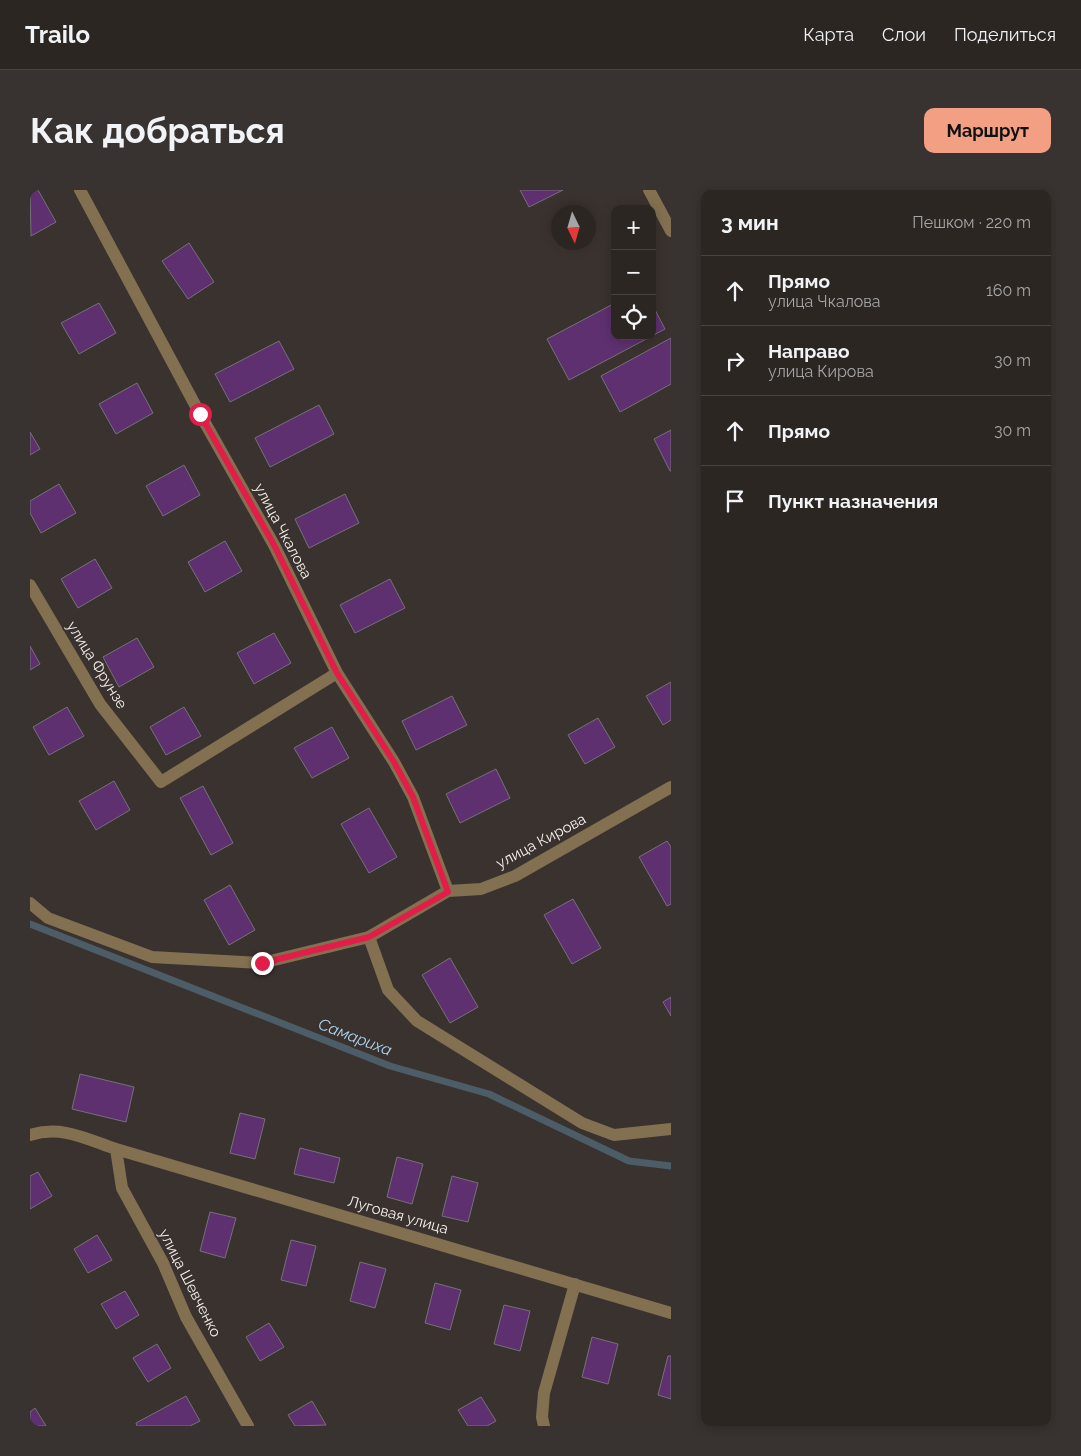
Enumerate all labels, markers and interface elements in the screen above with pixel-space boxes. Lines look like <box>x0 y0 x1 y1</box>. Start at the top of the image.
text: Trailo <box>25 20 90 49</box>
text: Карта <box>803 24 854 45</box>
text: Слои <box>882 24 926 45</box>
text: Поделиться <box>954 24 1056 45</box>
button: Маршрут <box>924 108 1051 153</box>
text: Как добраться <box>30 110 285 151</box>
north arrow <box>551 205 596 250</box>
map controls <box>611 205 656 340</box>
button: + <box>611 205 656 250</box>
text: 3 мин <box>721 210 779 235</box>
text: Пешком · 220 m <box>912 213 1031 232</box>
button: − <box>611 250 656 295</box>
text: Прямо <box>768 270 830 292</box>
icon: ahead <box>721 277 749 305</box>
text: 160 m <box>986 281 1031 300</box>
text: улица Чкалова <box>768 292 881 311</box>
button: locate <box>611 295 656 340</box>
text: Направо <box>768 340 849 362</box>
icon: right <box>721 347 749 375</box>
text: 30 m <box>994 351 1031 370</box>
text: улица Кирова <box>768 362 874 381</box>
route start <box>189 403 212 426</box>
icon: ahead <box>721 417 749 445</box>
text: Прямо <box>768 420 830 442</box>
text: 30 m <box>994 421 1031 440</box>
street label: улица Чкалова <box>250 480 316 582</box>
icon: arrive <box>721 487 749 515</box>
text: Пункт назначения <box>768 490 938 512</box>
street label: улица Фрунзе <box>63 618 131 712</box>
street label: улица Кирова <box>493 810 589 872</box>
route end <box>251 952 274 975</box>
water label: Самариха <box>315 1014 395 1060</box>
street label: Луговая улица <box>346 1192 450 1238</box>
street label: улица Шевченко <box>155 1226 225 1340</box>

